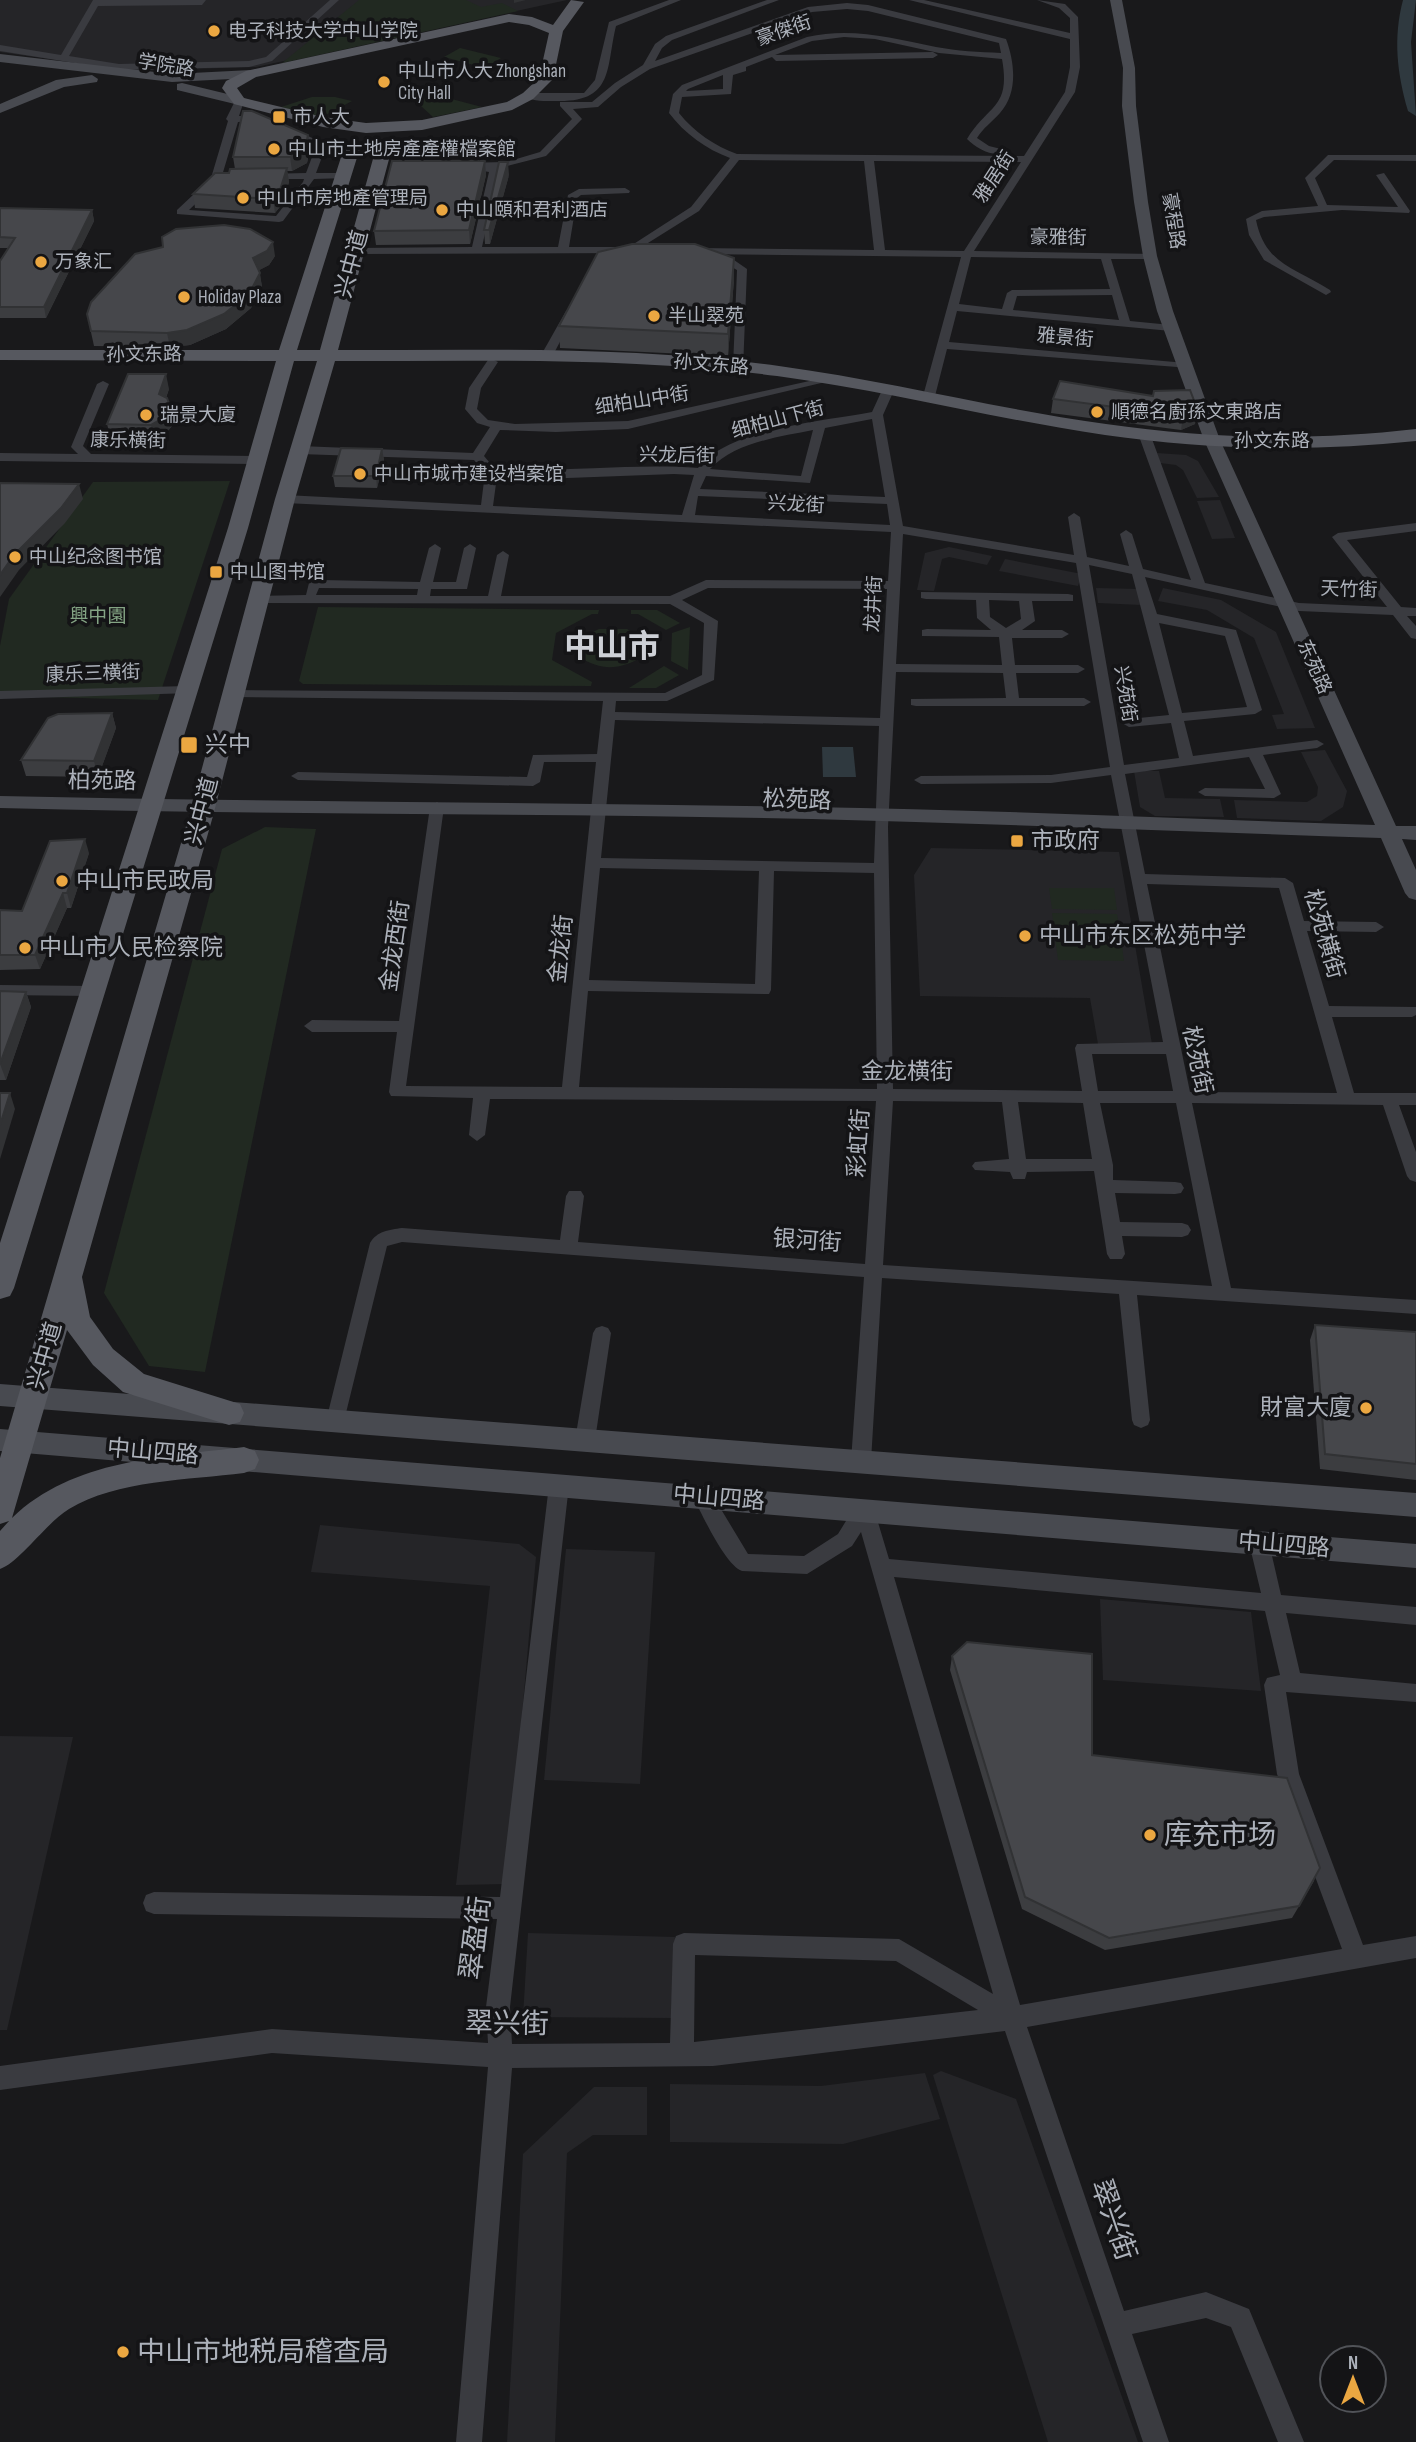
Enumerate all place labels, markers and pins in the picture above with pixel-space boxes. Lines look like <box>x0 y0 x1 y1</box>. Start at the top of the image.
place label: 电子科技大学中山学院 <box>228 20 418 43</box>
marker: 电子科技大学中山学院 <box>206 23 222 39</box>
place label: 中山市人大 Zhongshan City Hall <box>398 60 566 105</box>
marker: 中山市人大 Zhongshan City Hall <box>376 74 392 90</box>
place label: 市人大 <box>293 106 350 129</box>
marker: 市人大 <box>271 109 287 125</box>
place label: 中山市土地房產產權檔案館 <box>288 138 516 161</box>
marker: 中山市土地房產產權檔案館 <box>266 141 282 157</box>
place label: 中山市房地產管理局 <box>257 187 428 210</box>
marker: 中山市房地產管理局 <box>235 190 251 206</box>
place label: 中山頤和君利酒店 <box>456 199 608 222</box>
marker: 中山頤和君利酒店 <box>434 202 450 218</box>
place label: 万象汇 <box>55 251 112 274</box>
marker: 万象汇 <box>33 254 49 270</box>
place label: Holiday Plaza <box>198 286 281 309</box>
marker: Holiday Plaza <box>176 289 192 305</box>
place label: 半山翠苑 <box>668 305 744 328</box>
marker: 半山翠苑 <box>646 308 662 324</box>
place label: 順德名廚孫文東路店 <box>1111 401 1282 424</box>
place label: 瑞景大廈 <box>160 404 236 427</box>
marker: 順德名廚孫文東路店 <box>1089 404 1105 420</box>
marker: 瑞景大廈 <box>138 407 154 423</box>
place label: 中山市城市建设档案馆 <box>374 463 564 486</box>
marker: 中山市城市建设档案馆 <box>352 466 368 482</box>
place label: 中山纪念图书馆 <box>29 546 162 569</box>
marker: 中山纪念图书馆 <box>7 549 23 565</box>
place label: 中山图书馆 <box>230 561 325 584</box>
marker: 中山图书馆 <box>208 564 224 580</box>
place label: 兴中 <box>205 731 251 759</box>
marker: 兴中 <box>179 735 199 755</box>
place label: 市政府 <box>1031 827 1100 855</box>
marker: 市政府 <box>1009 833 1025 849</box>
place label: 中山市民政局 <box>76 867 214 895</box>
marker: 中山市民政局 <box>54 873 70 889</box>
place label: 中山市东区松苑中学 <box>1039 922 1246 950</box>
marker: 中山市东区松苑中学 <box>1017 928 1033 944</box>
place label: 中山市人民检察院 <box>39 934 223 962</box>
marker: 中山市人民检察院 <box>17 940 33 956</box>
place label: 財富大廈 <box>1260 1394 1352 1422</box>
marker: 財富大廈 <box>1358 1400 1374 1416</box>
place label: 库充市场 <box>1164 1819 1276 1852</box>
marker: 库充市场 <box>1142 1827 1158 1843</box>
place label: 中山市地税局稽查局 <box>137 2336 389 2369</box>
marker: 中山市地税局稽查局 <box>115 2344 131 2360</box>

